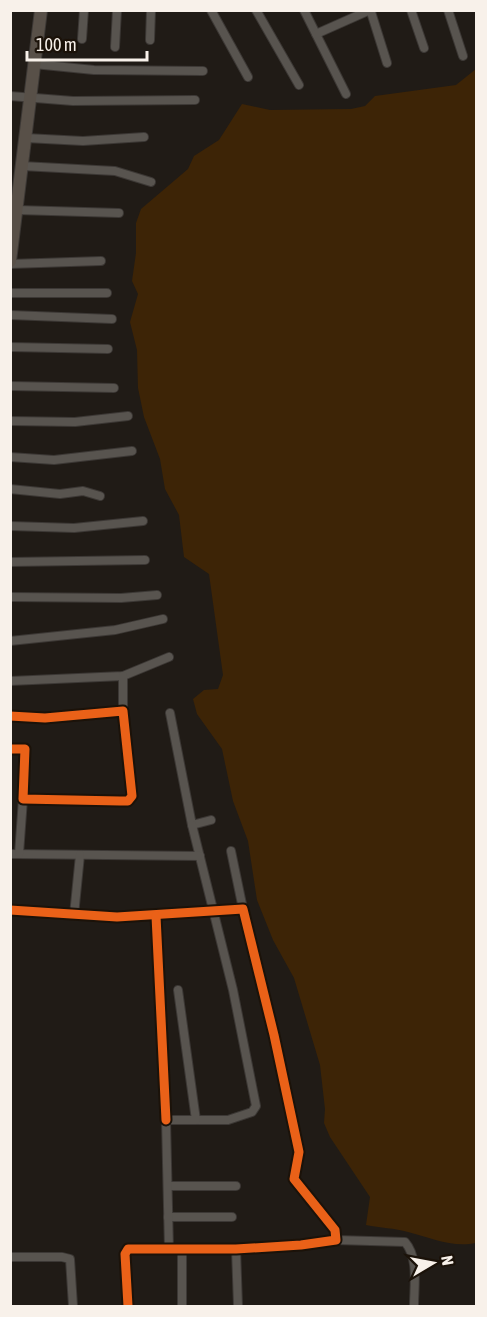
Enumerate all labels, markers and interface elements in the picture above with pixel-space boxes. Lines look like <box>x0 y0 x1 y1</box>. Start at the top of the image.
scale bar <box>27 24 147 62</box>
text: 100 m <box>36 34 77 55</box>
north arrow <box>403 1233 463 1293</box>
text: N <box>438 1254 457 1267</box>

